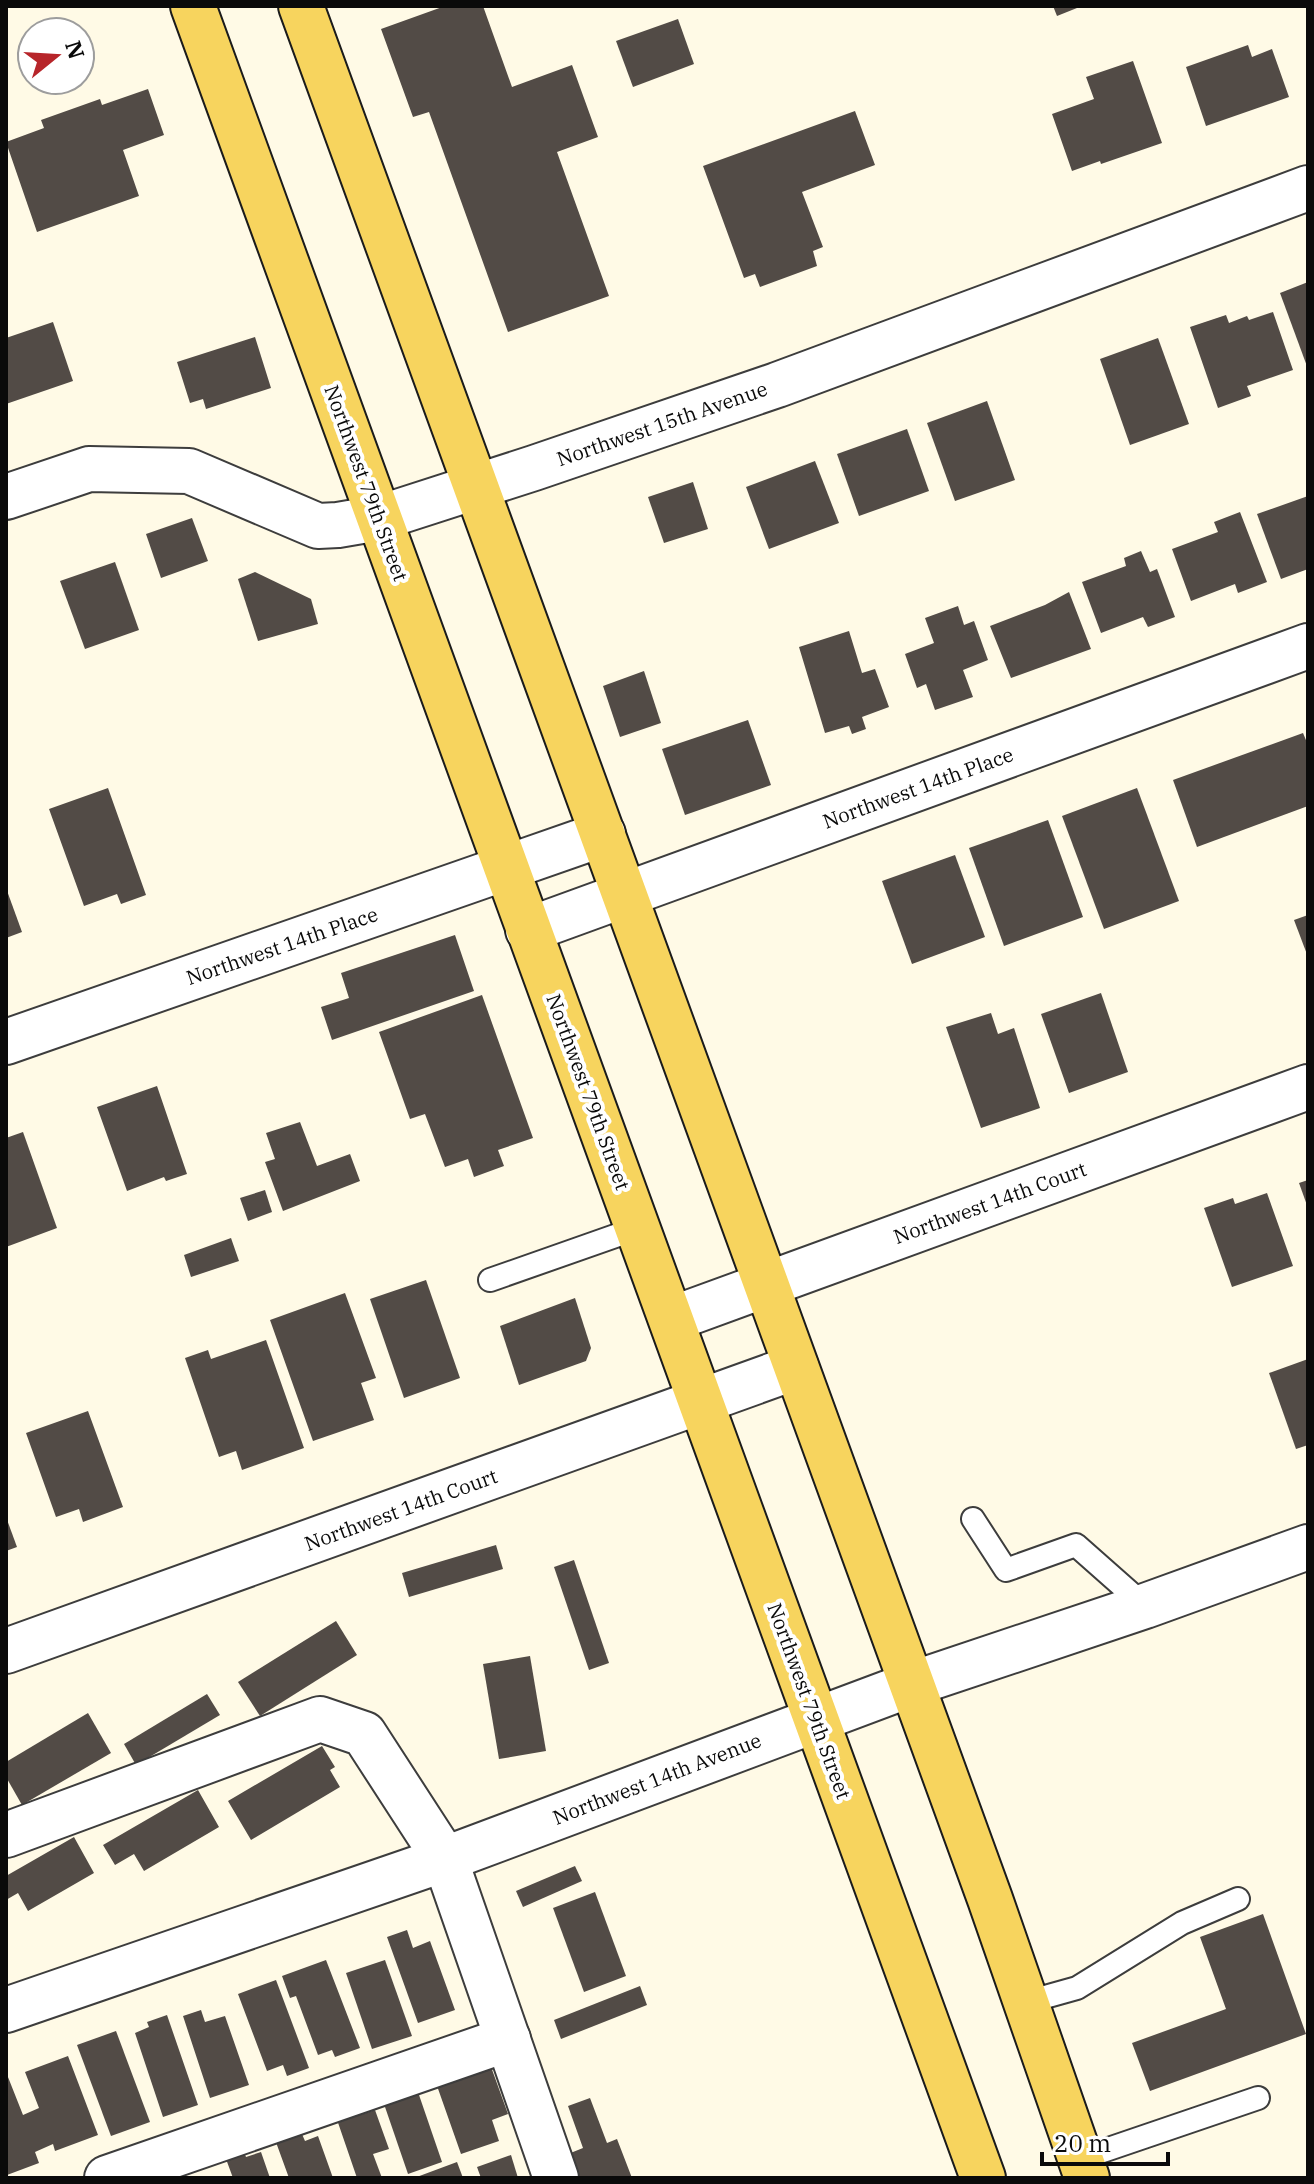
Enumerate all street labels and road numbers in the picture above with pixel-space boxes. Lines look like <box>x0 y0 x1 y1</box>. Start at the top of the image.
street label: Northwest 15th Avenue <box>553 375 771 472</box>
street label: Northwest 79th Street <box>318 381 415 585</box>
street label: Northwest 14th Place <box>819 740 1017 835</box>
street label: Northwest 14th Place <box>182 900 381 991</box>
street label: Northwest 79th Street <box>540 990 637 1194</box>
street label: Northwest 14th Court <box>890 1155 1090 1250</box>
street label: Northwest 14th Court <box>301 1462 501 1557</box>
street label: Northwest 79th Street <box>761 1599 858 1803</box>
street label: Northwest 14th Avenue <box>549 1726 765 1831</box>

